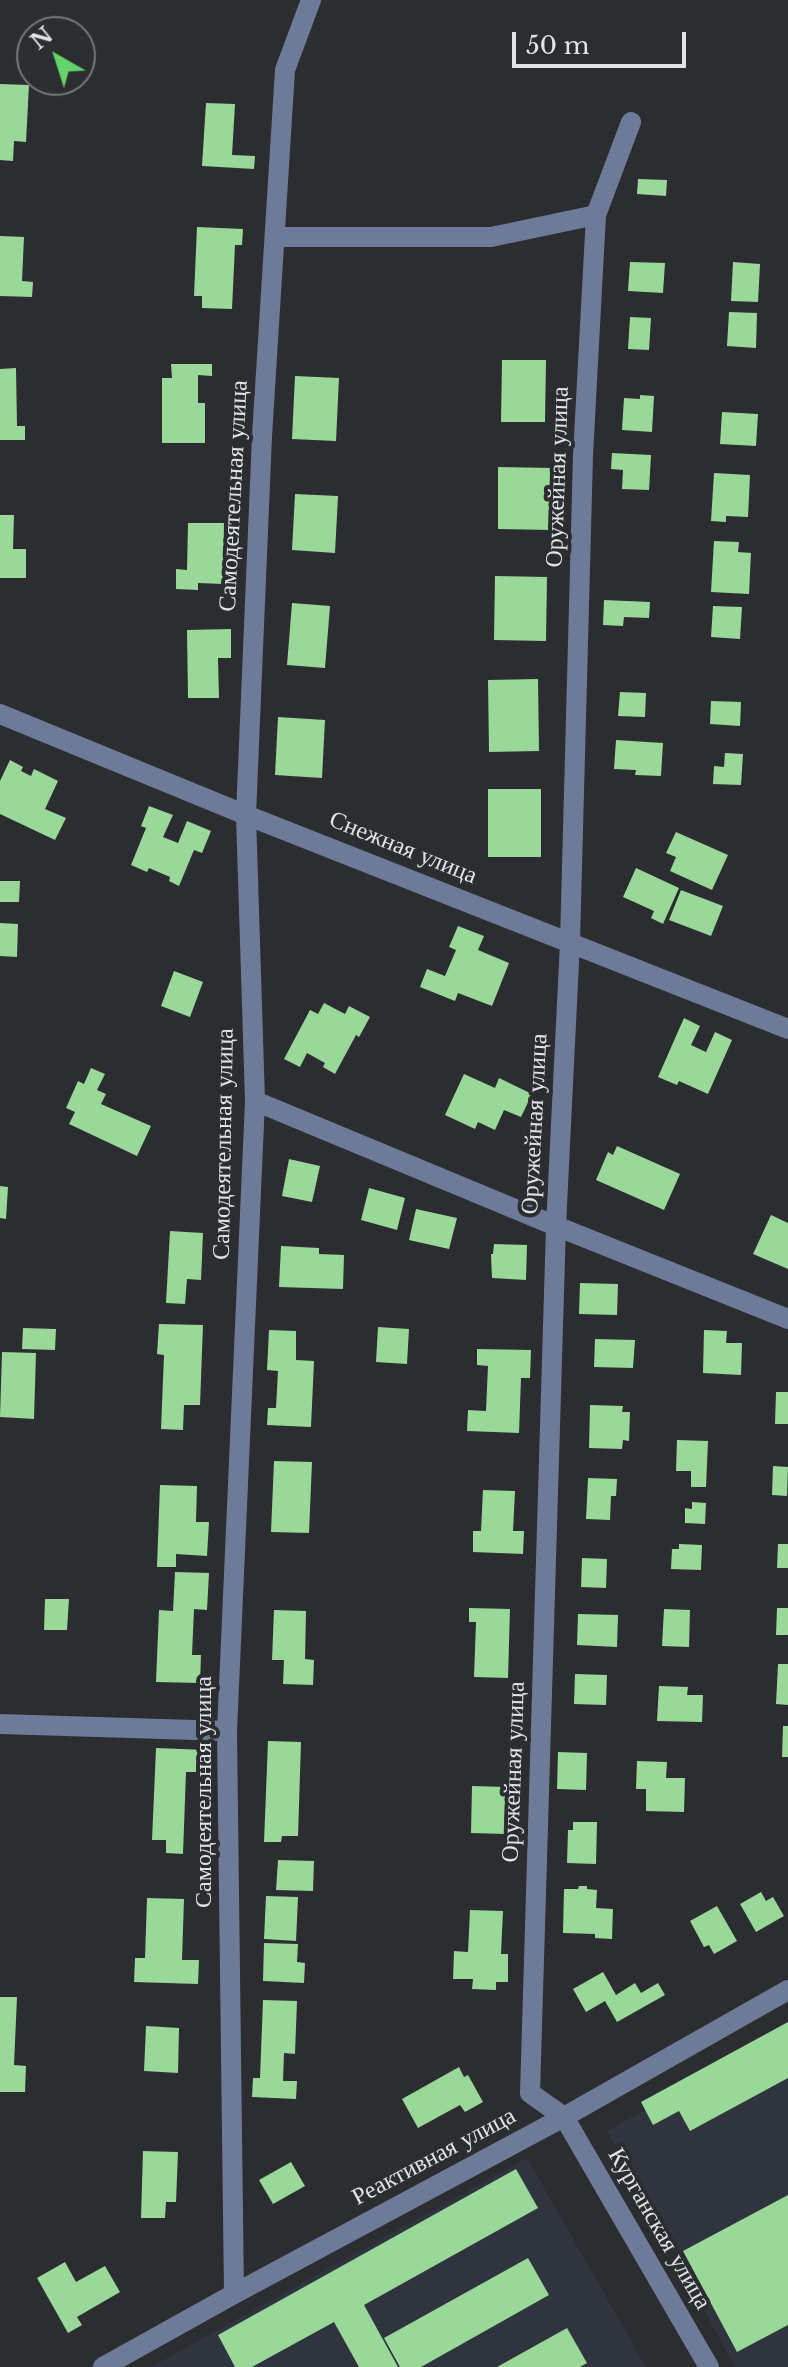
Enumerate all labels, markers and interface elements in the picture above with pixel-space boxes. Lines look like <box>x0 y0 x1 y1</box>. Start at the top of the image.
north arrow <box>16 16 96 96</box>
scale bar <box>516 16 690 66</box>
text: N <box>25 22 58 56</box>
text: 50 m <box>526 31 589 60</box>
street label: Самодеятельная улица <box>214 380 254 612</box>
street label: Оружейная улица <box>540 386 576 568</box>
street label: Снежная улица <box>325 805 481 891</box>
street label: Самодеятельная улица <box>208 1028 240 1260</box>
street label: Оружейная улица <box>516 1033 554 1215</box>
street label: Самодеятельная улица <box>190 1676 218 1908</box>
street label: Оружейная улица <box>496 1681 532 1863</box>
street label: Реактивная улица <box>347 2102 521 2212</box>
street label: Курганская улица <box>601 2143 717 2315</box>

